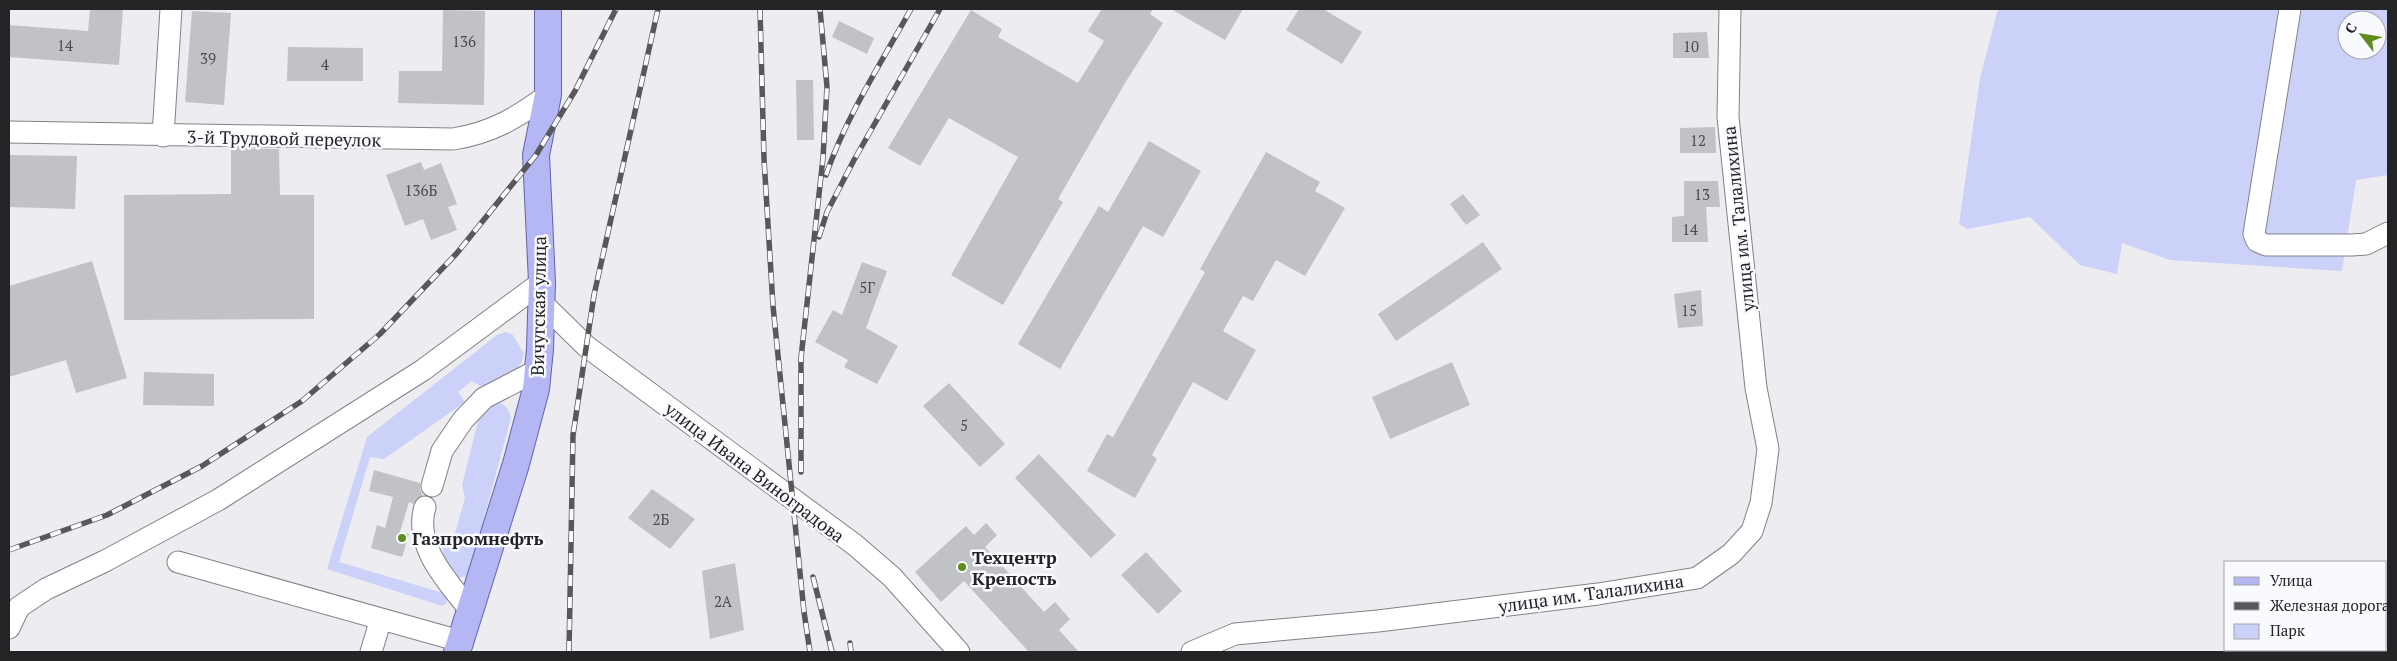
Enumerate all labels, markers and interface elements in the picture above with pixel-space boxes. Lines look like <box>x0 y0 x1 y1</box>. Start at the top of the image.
north arrow <box>2337 10 2387 60</box>
text: С <box>2340 19 2361 37</box>
house number: 136 <box>452 31 476 51</box>
house number: 14 <box>57 35 73 55</box>
house number: 10 <box>1683 36 1699 56</box>
house number: 39 <box>200 48 216 68</box>
house number: 4 <box>321 54 329 74</box>
street label: 3-й Трудовой переулок <box>187 124 382 152</box>
street label: улица им. Талалихина <box>1716 125 1760 314</box>
house number: 12 <box>1690 130 1706 150</box>
house number: 136Б <box>405 180 438 200</box>
house number: 13 <box>1694 184 1710 204</box>
house number: 14 <box>1682 219 1698 239</box>
street label: Вичугская улица <box>525 236 551 376</box>
house number: 5Г <box>859 277 875 297</box>
house number: 15 <box>1681 300 1697 320</box>
street label: улица Ивана Виноградова <box>659 396 850 548</box>
house number: 5 <box>960 415 968 435</box>
house number: 2Б <box>653 509 670 529</box>
place label: Газпромнефть <box>412 526 543 550</box>
marker: Газпромнефть <box>396 532 408 544</box>
place label: Техцентр Крепость <box>972 545 1057 590</box>
marker: Техцентр Крепость <box>956 561 968 573</box>
legend <box>2224 561 2387 651</box>
street label: улица им. Талалихина <box>1496 568 1685 618</box>
text: Улица <box>2270 570 2313 590</box>
house number: 2А <box>714 591 733 611</box>
text: Железная дорога <box>2270 595 2390 615</box>
text: Парк <box>2270 620 2306 640</box>

